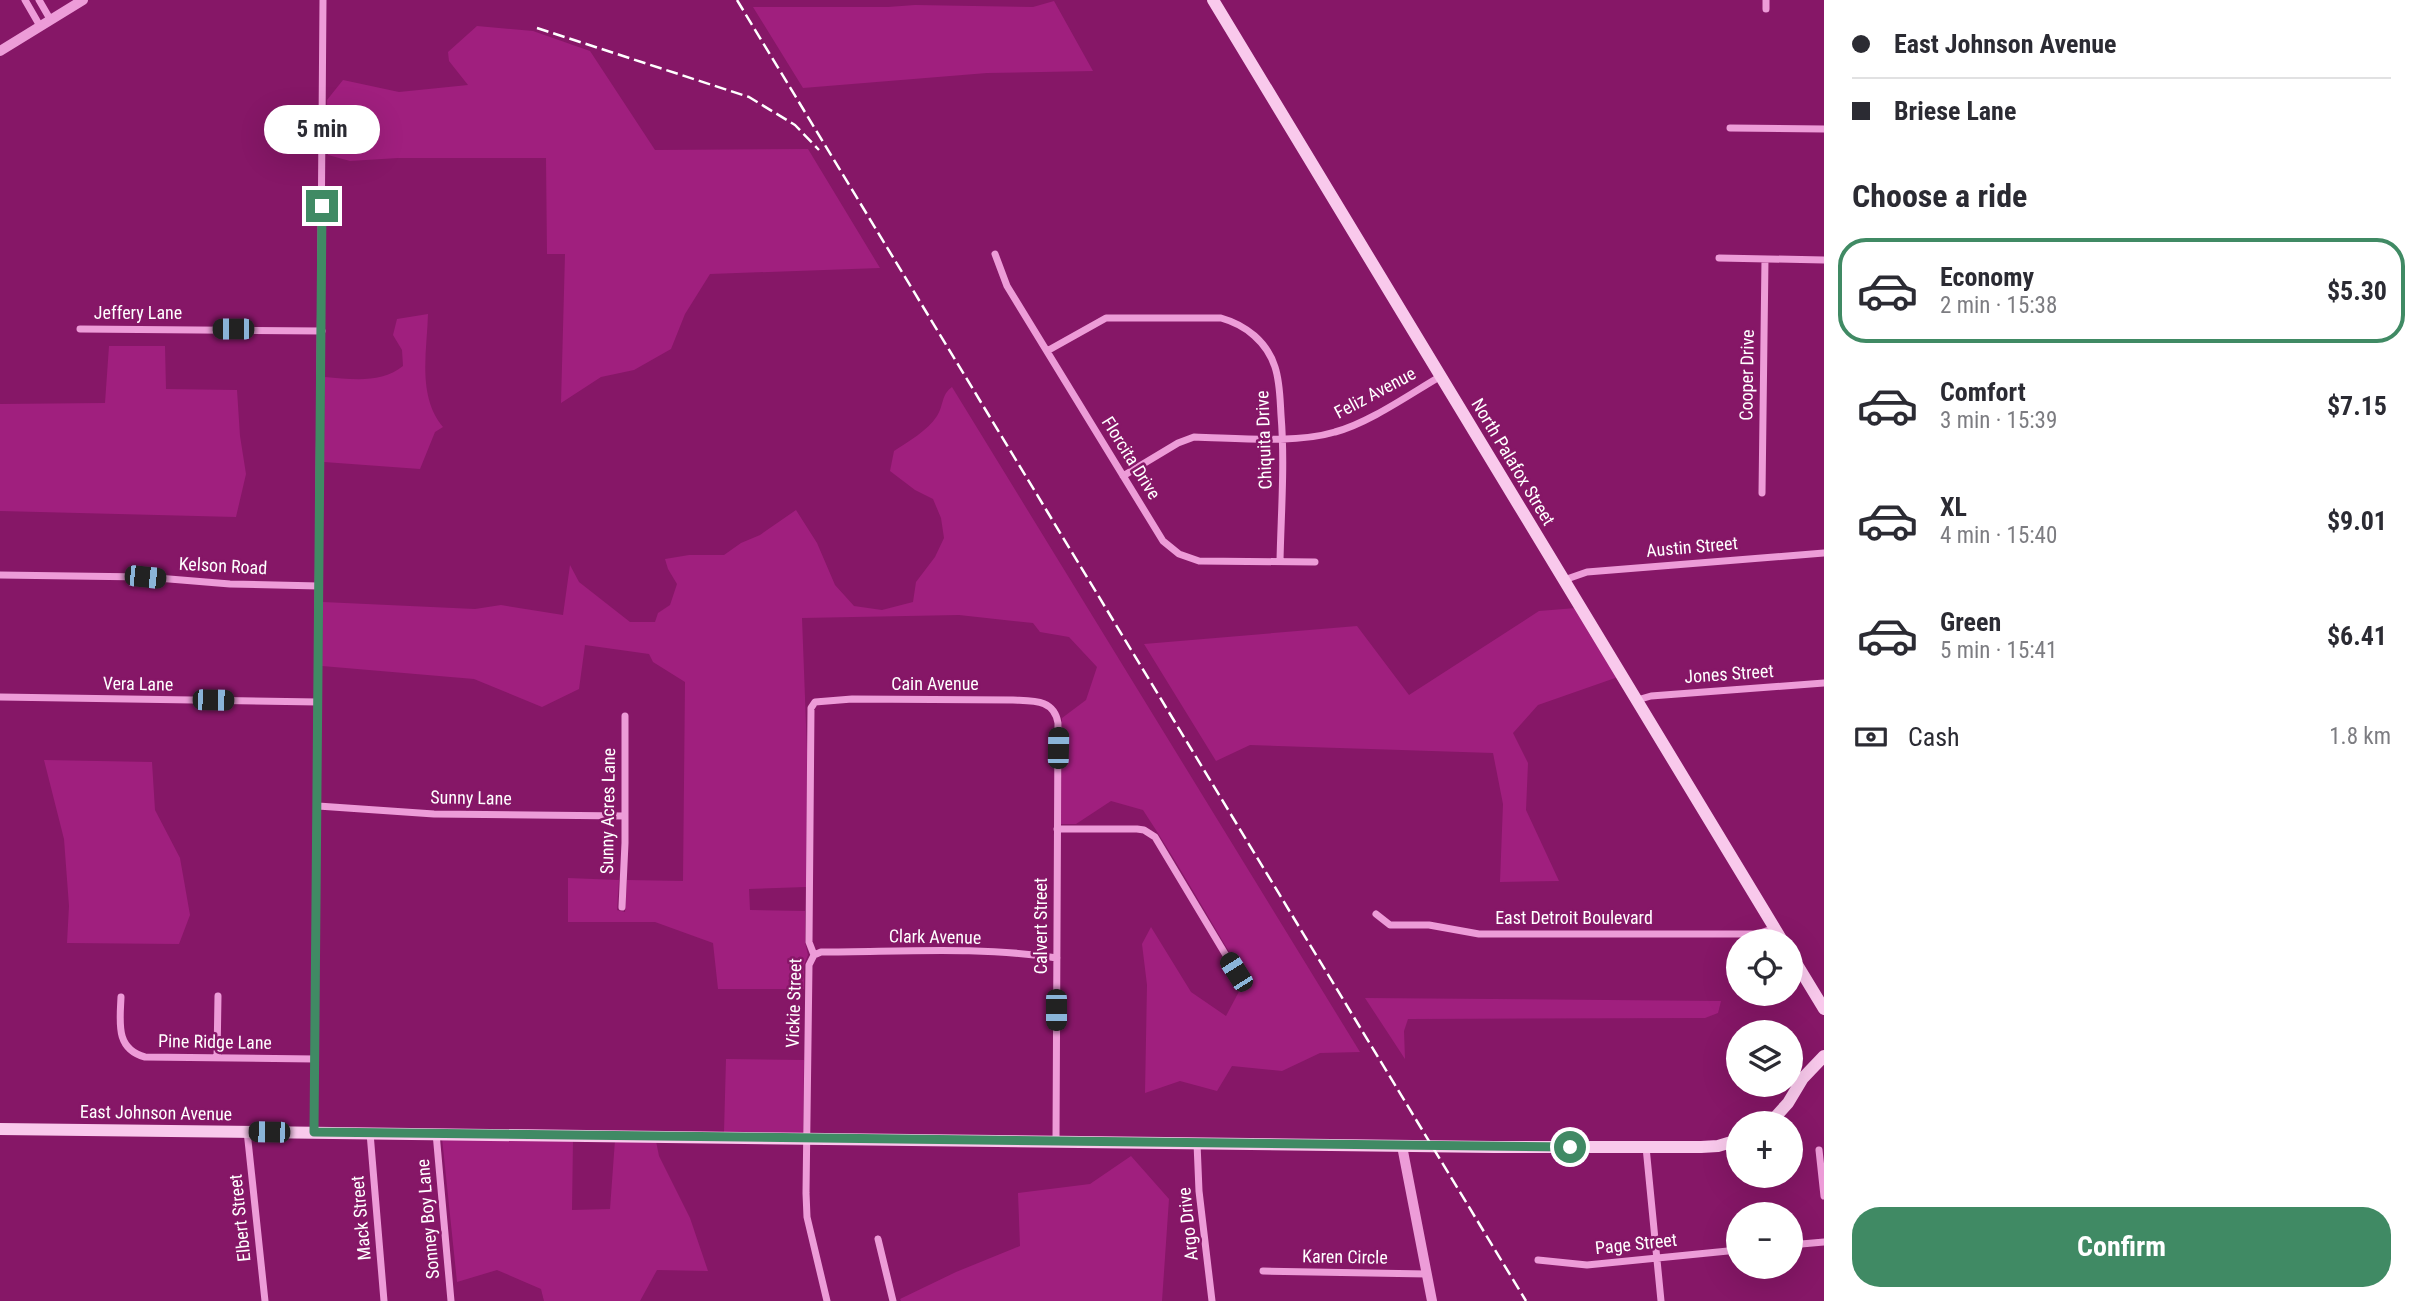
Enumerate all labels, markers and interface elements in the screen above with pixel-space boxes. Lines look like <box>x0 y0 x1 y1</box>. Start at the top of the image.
text: East Johnson Avenue <box>1894 29 2116 59</box>
text: Briese Lane <box>1894 96 2016 126</box>
callout: 5 min <box>264 104 380 154</box>
text: 5 min <box>296 116 348 143</box>
text: Choose a ride <box>1852 177 2027 215</box>
route end <box>306 190 338 222</box>
icon: car <box>1856 259 1919 322</box>
text: Economy <box>1940 262 2034 292</box>
text: $5.30 <box>2327 276 2387 306</box>
text: 2 min · 15:38 <box>1940 292 2057 319</box>
street label: Jeffery Lane <box>94 302 182 323</box>
car <box>213 319 255 340</box>
street label: Cooper Drive <box>1735 329 1758 421</box>
street label: Feliz Avenue <box>1331 362 1419 423</box>
icon: car <box>1856 374 1919 437</box>
text: Comfort <box>1940 377 2026 407</box>
street label: Chiquita Drive <box>1251 390 1276 490</box>
text: $7.15 <box>2327 391 2387 421</box>
street label: North Palafox Street <box>1467 394 1560 529</box>
text: 3 min · 15:39 <box>1940 407 2057 434</box>
street label: Florcita Drive <box>1098 412 1165 503</box>
icon: car <box>1856 489 1919 552</box>
text: XL <box>1940 492 1967 522</box>
text: $9.01 <box>2327 506 2387 536</box>
text: 4 min · 15:40 <box>1940 522 2057 549</box>
street label: Austin Street <box>1645 532 1739 561</box>
street label: Kelson Road <box>178 553 268 578</box>
car <box>124 564 167 590</box>
icon: car <box>1856 604 1919 667</box>
text: Green <box>1940 607 2001 637</box>
text: $6.41 <box>2327 621 2387 651</box>
text: 5 min · 15:41 <box>1940 637 2057 664</box>
street label: Jones Street <box>1684 660 1774 687</box>
street label: Vera Lane <box>103 672 173 695</box>
street label: Cain Avenue <box>891 673 979 694</box>
car <box>192 689 235 711</box>
icon: cash <box>1852 718 1890 756</box>
text: Cash <box>1908 722 1960 752</box>
text: 1.8 km <box>2329 723 2391 750</box>
car <box>1048 727 1069 769</box>
street label: Sunny Acres Lane <box>596 748 619 874</box>
street label: Sunny Lane <box>430 786 512 809</box>
street label: Calvert Street <box>1030 878 1051 974</box>
street label: East Detroit Boulevard <box>1495 907 1653 928</box>
street label: Clark Avenue <box>889 925 981 948</box>
map controls <box>1726 929 1803 1279</box>
button: locate <box>1726 929 1803 1006</box>
car <box>1216 949 1257 995</box>
street label: Vickie Street <box>781 958 806 1048</box>
car <box>1046 989 1067 1031</box>
button: layers <box>1726 1020 1803 1097</box>
street label: Pine Ridge Lane <box>158 1030 272 1053</box>
street label: East Johnson Avenue <box>80 1101 232 1124</box>
button: + <box>1726 1111 1803 1188</box>
car <box>248 1121 291 1143</box>
route start <box>1554 1131 1586 1163</box>
street label: Sonney Boy Lane <box>412 1158 443 1280</box>
street label: Elbert Street <box>224 1173 255 1263</box>
street label: Mack Street <box>346 1175 375 1261</box>
street label: Argo Drive <box>1173 1186 1202 1262</box>
button: − <box>1726 1202 1803 1279</box>
button: Confirm <box>1852 1207 2391 1287</box>
street label: Page Street <box>1594 1229 1678 1258</box>
street label: Karen Circle <box>1302 1245 1388 1268</box>

